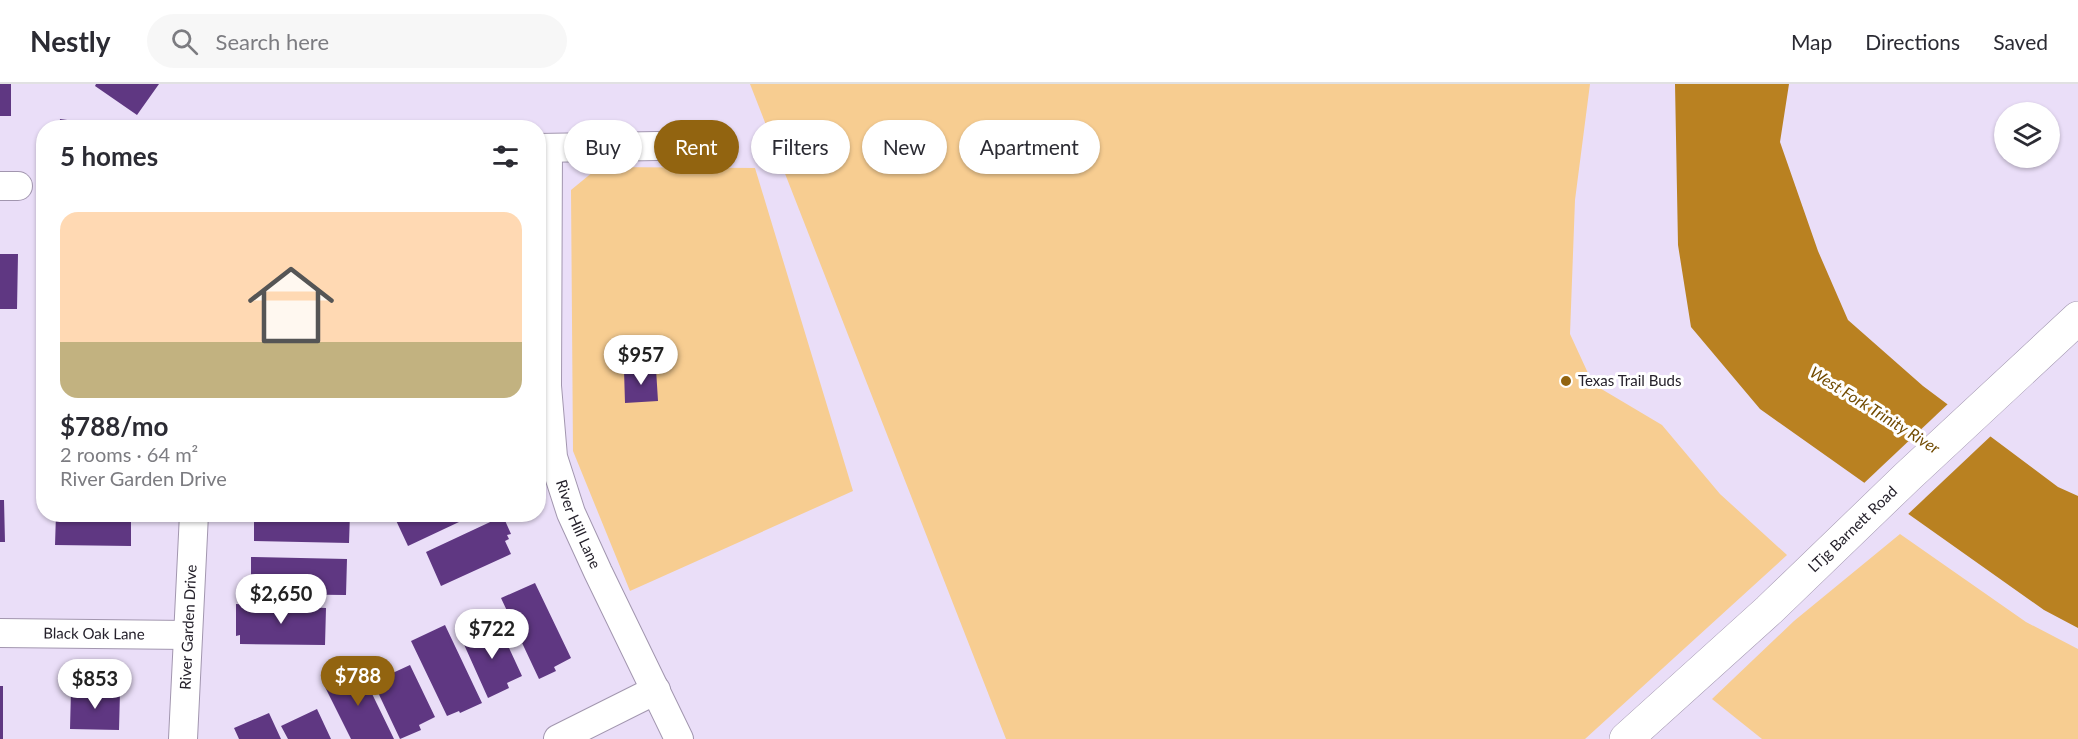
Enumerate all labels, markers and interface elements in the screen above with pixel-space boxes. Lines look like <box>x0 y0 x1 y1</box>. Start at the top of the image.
search box <box>147 14 567 68</box>
text: Nestly <box>30 24 111 58</box>
icon: search <box>168 25 201 58</box>
text: Search here <box>216 28 329 55</box>
text: Map <box>1791 29 1832 54</box>
text: Directions <box>1865 29 1960 54</box>
text: Saved <box>1993 29 2048 54</box>
map controls <box>1994 102 2060 168</box>
button: layers <box>1994 102 2060 168</box>
chip: Buy <box>564 120 642 174</box>
chip: Rent <box>654 120 739 174</box>
chip: Filters <box>751 120 850 174</box>
chip: New <box>862 120 947 174</box>
chip: Apartment <box>959 120 1100 174</box>
text: 5 homes <box>60 140 158 172</box>
icon: filters <box>489 140 522 173</box>
icon: home <box>237 251 345 359</box>
pin: $957 <box>605 335 677 386</box>
text: $957 <box>618 342 664 366</box>
water label: West Fork Trinity River <box>1807 362 1944 457</box>
place label: Texas Trail Buds <box>1578 371 1681 389</box>
marker: Texas Trail Buds <box>1559 374 1573 388</box>
text: $788/mo <box>60 410 168 442</box>
text: 2 rooms · 64 m² <box>60 442 198 466</box>
text: River Garden Drive <box>60 466 227 490</box>
street label: River Hill Lane <box>553 477 605 571</box>
street label: LTjg Barnett Road <box>1804 482 1900 575</box>
street label: River Garden Drive <box>175 564 200 690</box>
pin: $2,650 <box>232 574 330 625</box>
text: $2,650 <box>250 581 312 605</box>
pin: $722 <box>456 609 528 660</box>
text: $722 <box>469 616 515 640</box>
street label: Black Oak Lane <box>43 623 145 643</box>
pin: $788 <box>322 656 394 707</box>
pin: $853 <box>59 659 131 710</box>
text: $788 <box>335 663 381 687</box>
text: $853 <box>72 666 118 690</box>

